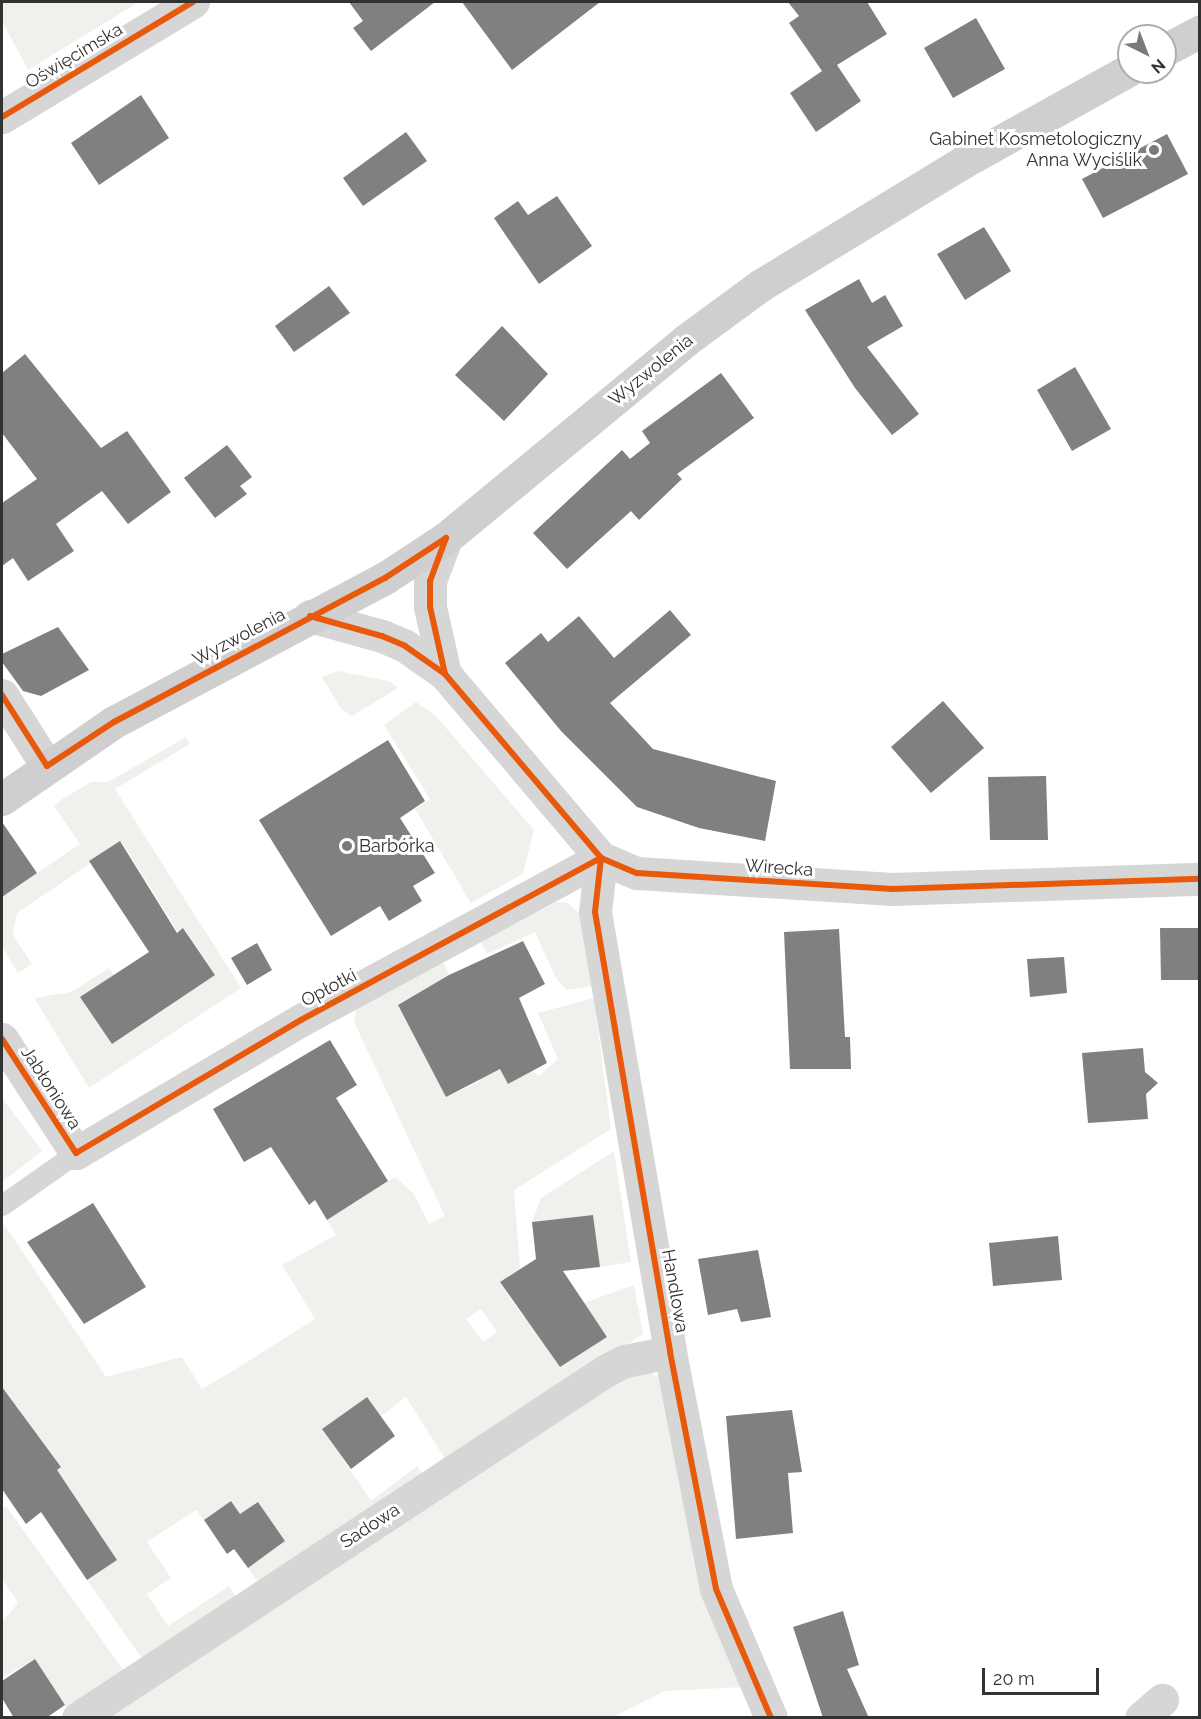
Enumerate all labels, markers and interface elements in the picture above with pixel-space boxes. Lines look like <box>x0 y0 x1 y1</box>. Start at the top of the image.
street label: Oświęcimska <box>22 19 126 93</box>
north arrow <box>1117 24 1177 84</box>
text: N <box>1147 55 1169 77</box>
place label: Gabinet Kosmetologiczny Anna Wyciślik <box>929 129 1142 172</box>
marker: Gabinet Kosmetologiczny Anna Wyciślik <box>1147 143 1161 157</box>
street label: Wyzwolenia <box>605 330 697 410</box>
street label: Wyzwolenia <box>189 604 289 670</box>
place label: Barbórka <box>359 835 435 857</box>
marker: Barbórka <box>340 839 354 853</box>
street label: Wirecka <box>744 855 814 881</box>
street label: Opłotki <box>297 964 361 1012</box>
street label: Jabłoniowa <box>16 1043 86 1133</box>
street label: Handlowa <box>657 1248 693 1334</box>
street label: Sadowa <box>336 1499 404 1553</box>
scale bar <box>985 1656 1102 1694</box>
text: 20 m <box>993 1668 1035 1689</box>

